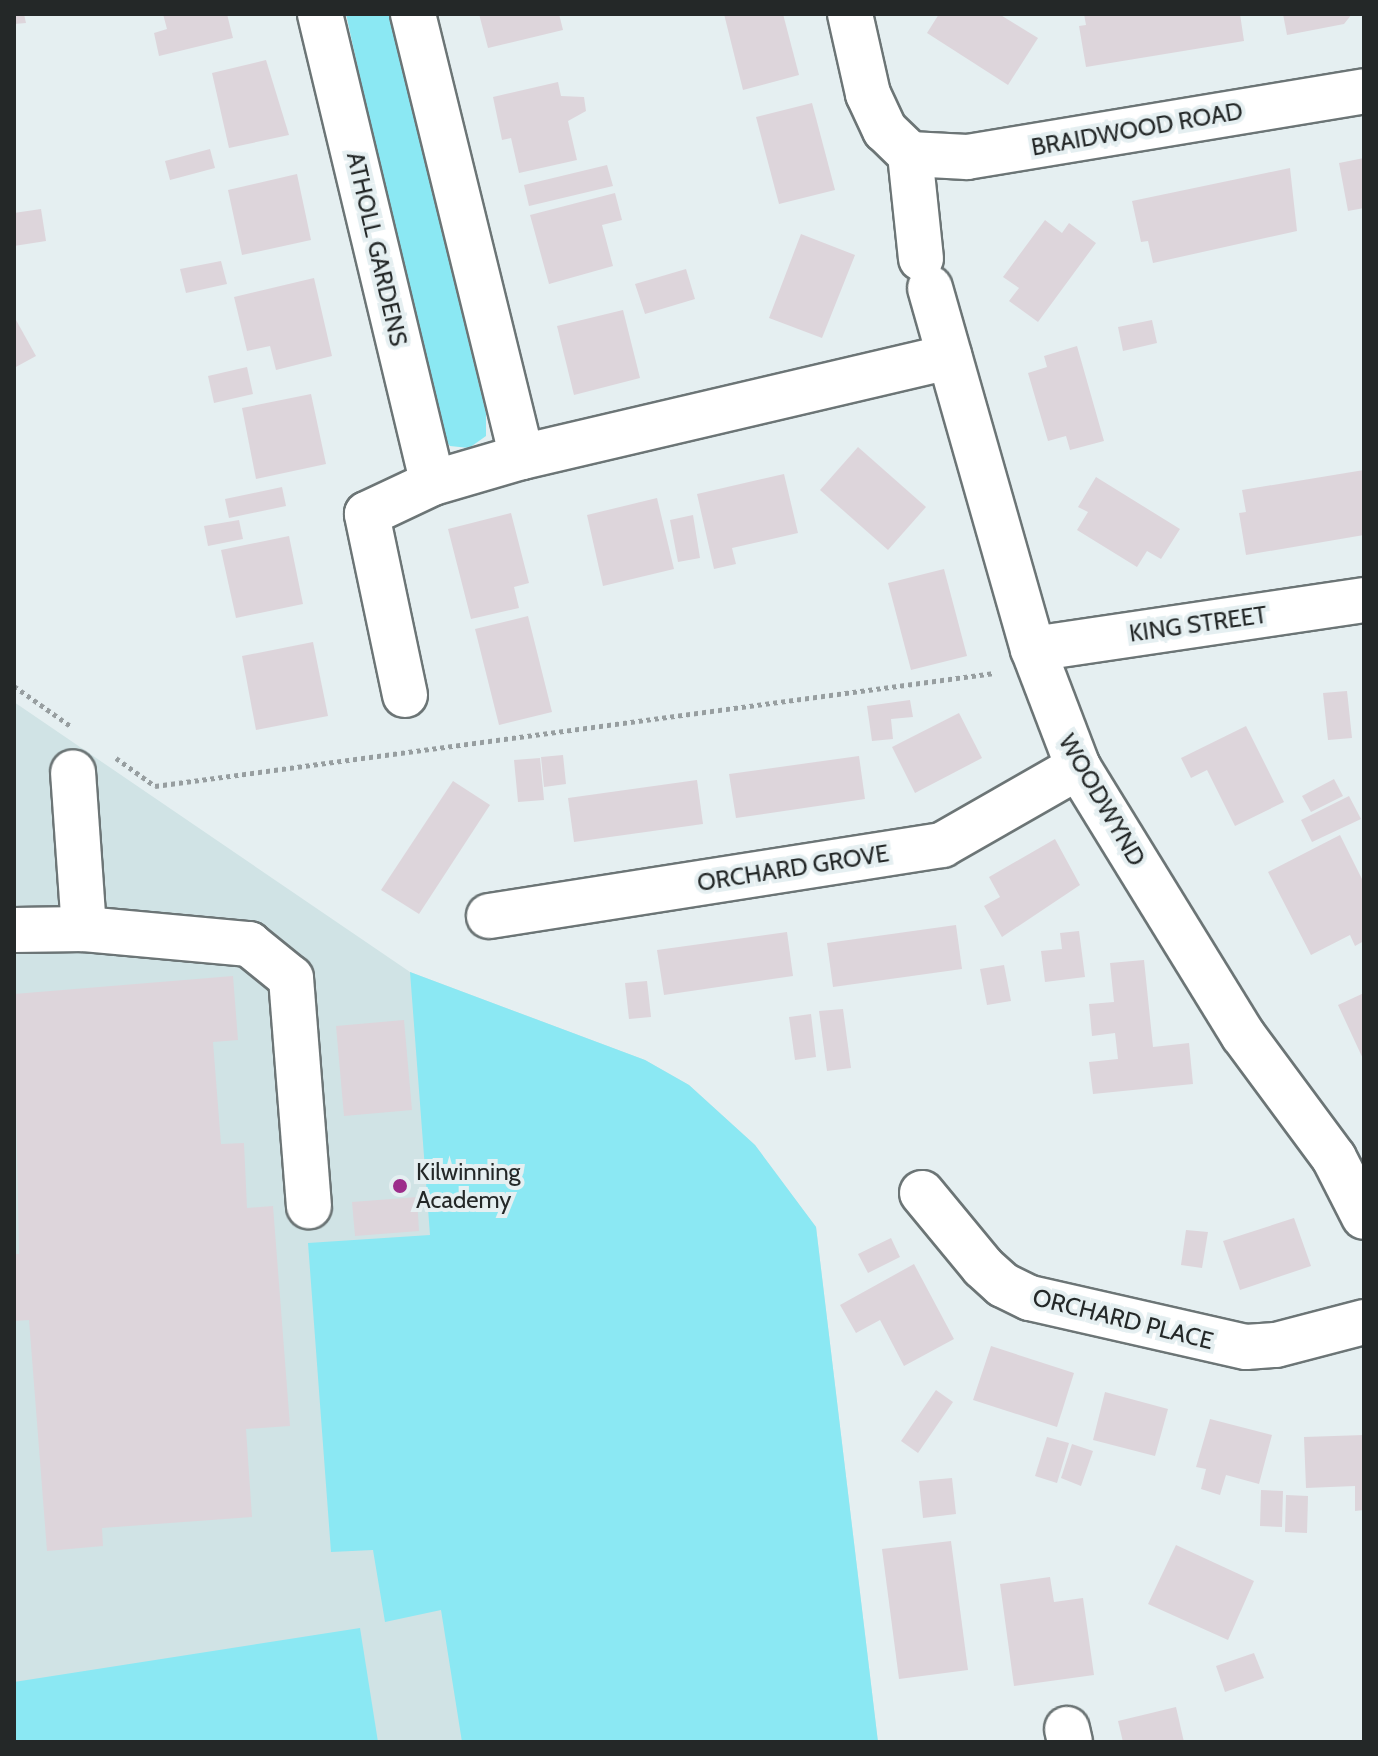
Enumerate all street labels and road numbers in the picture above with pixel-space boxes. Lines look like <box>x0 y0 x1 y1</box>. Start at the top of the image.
street label: BRAIDWOOD ROAD <box>1029 96 1245 162</box>
street label: ATHOLL GARDENS <box>341 149 413 349</box>
street label: KING STREET <box>1127 600 1269 648</box>
street label: WOODWYND <box>1053 729 1151 871</box>
street label: ORCHARD GROVE <box>695 839 891 897</box>
street label: ORCHARD PLACE <box>1030 1283 1216 1355</box>

